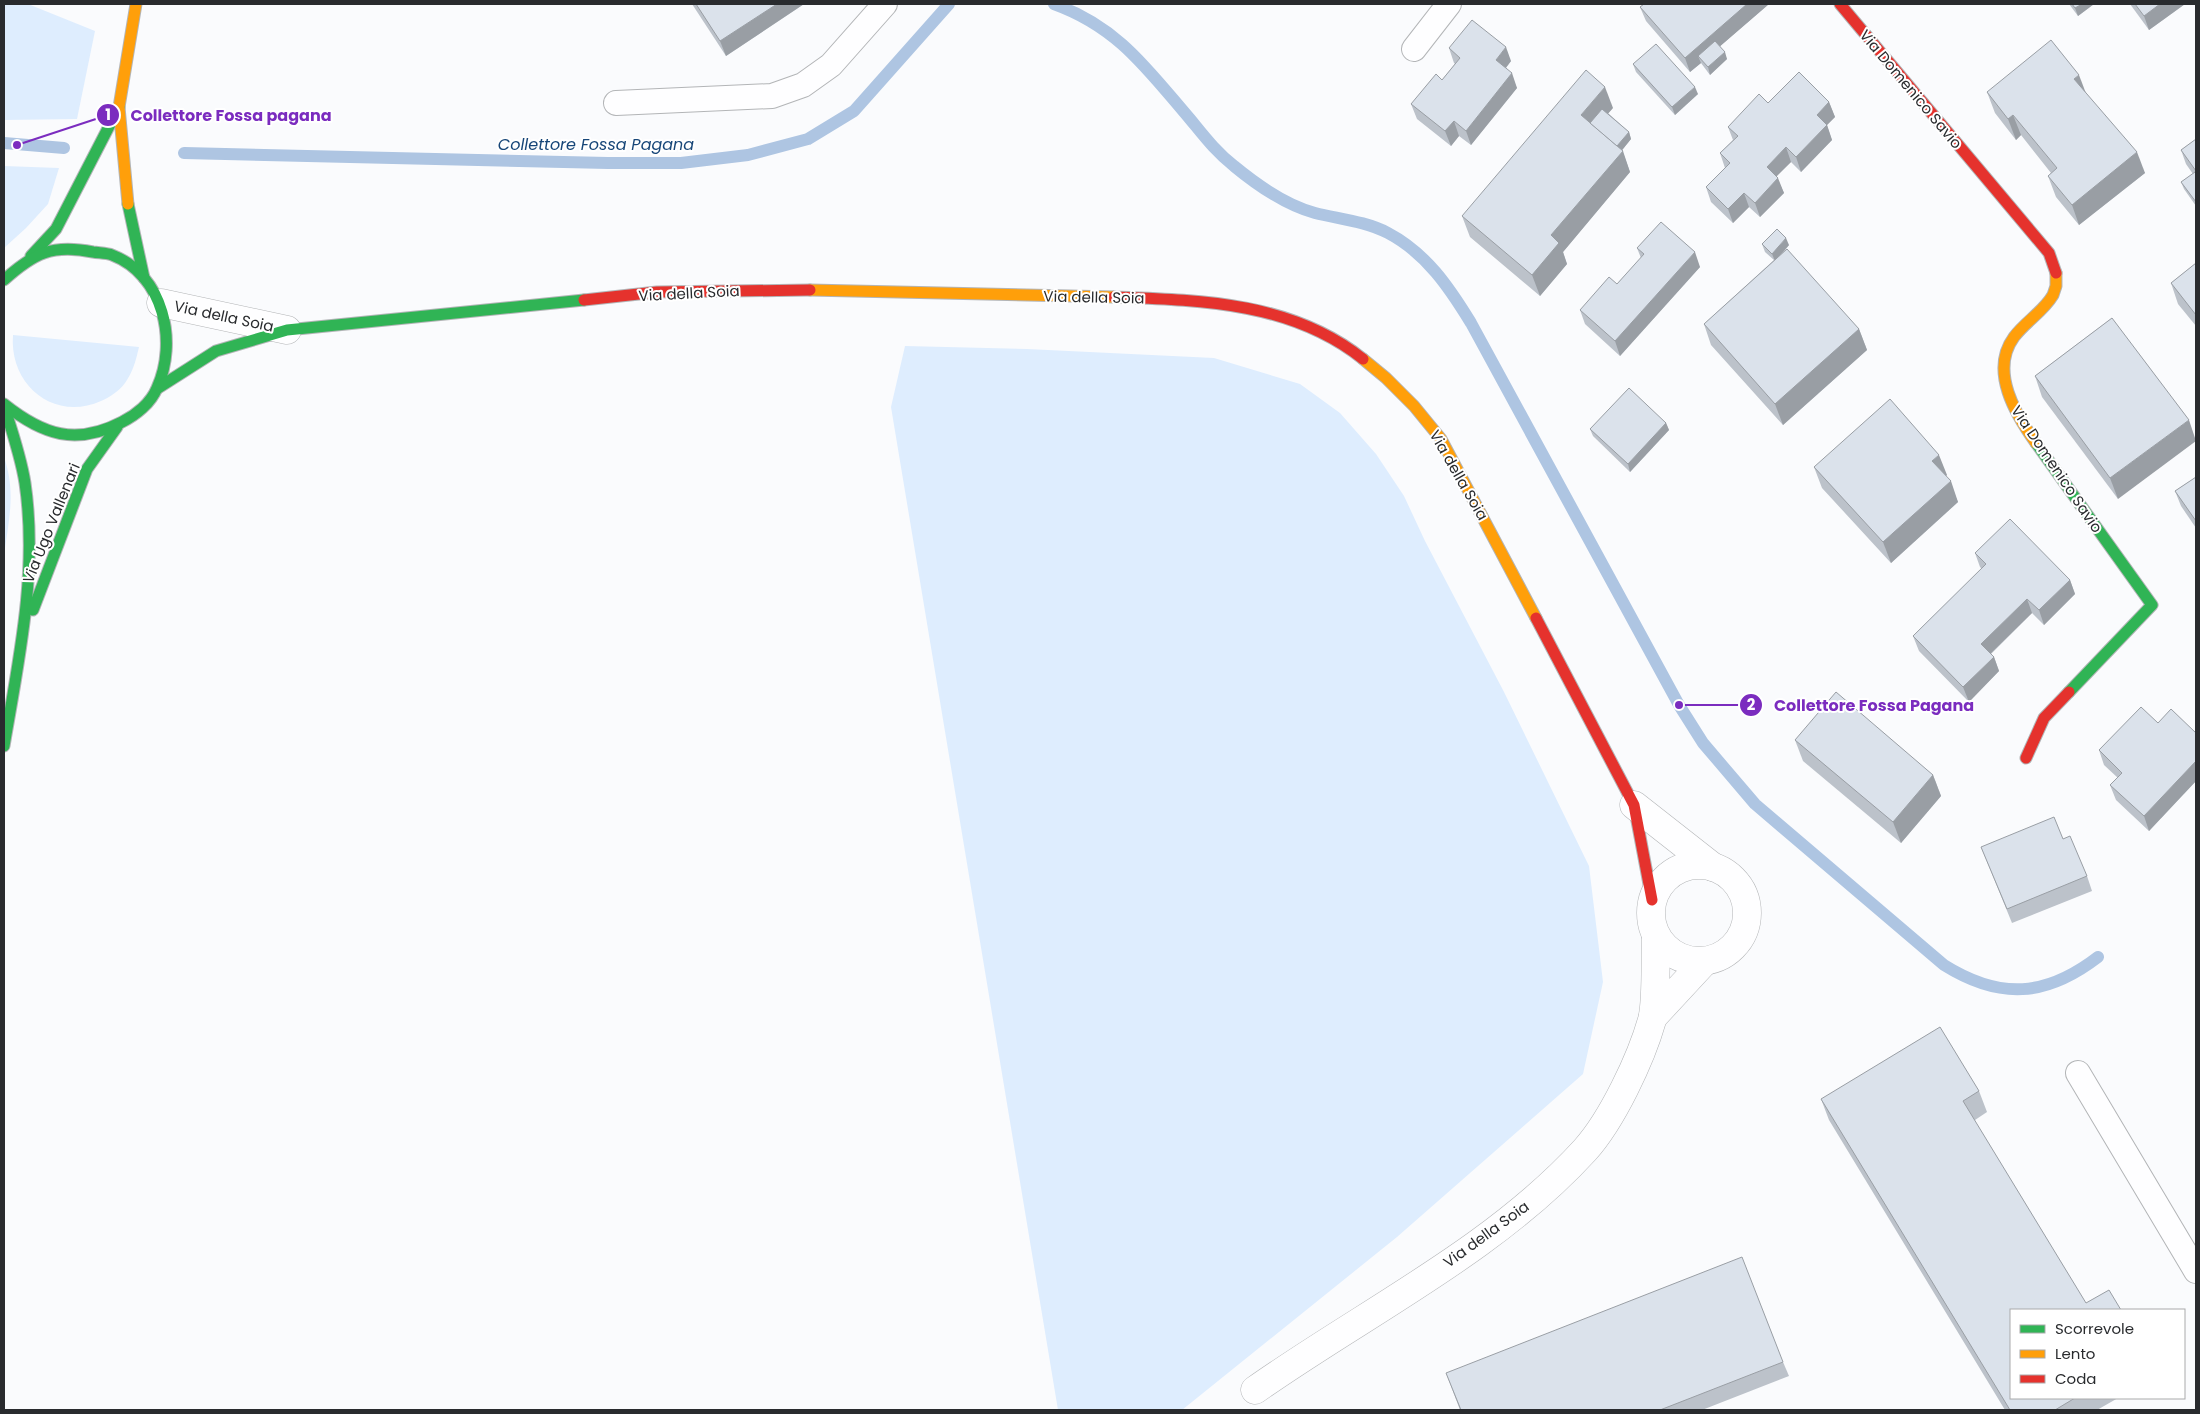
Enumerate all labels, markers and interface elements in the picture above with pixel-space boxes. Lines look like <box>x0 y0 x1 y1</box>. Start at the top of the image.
street label: Via Domenico Savio <box>1855 25 1967 153</box>
callout: Collettore Fossa pagana <box>96 99 342 130</box>
text: 1 <box>105 104 111 125</box>
text: Collettore Fossa pagana <box>130 104 332 127</box>
water label: Collettore Fossa Pagana <box>498 133 694 156</box>
street label: Via della Soia <box>638 280 740 306</box>
street label: Via della Soia <box>1043 286 1145 308</box>
street label: Via della Soia <box>172 295 276 337</box>
street label: Via Domenico Savio <box>2006 401 2108 537</box>
street label: Via della Soia <box>1425 426 1493 524</box>
street label: Via Ugo Vallenari <box>17 460 85 586</box>
callout: Collettore Fossa Pagana <box>1739 690 1984 721</box>
text: 2 <box>1747 694 1756 715</box>
text: Collettore Fossa Pagana <box>1774 694 1974 717</box>
street label: Via della Soia <box>1439 1196 1533 1272</box>
legend <box>2010 1309 2185 1399</box>
text: Scorrevole <box>2055 1318 2134 1339</box>
text: Lento <box>2055 1343 2095 1364</box>
text: Coda <box>2055 1368 2096 1389</box>

